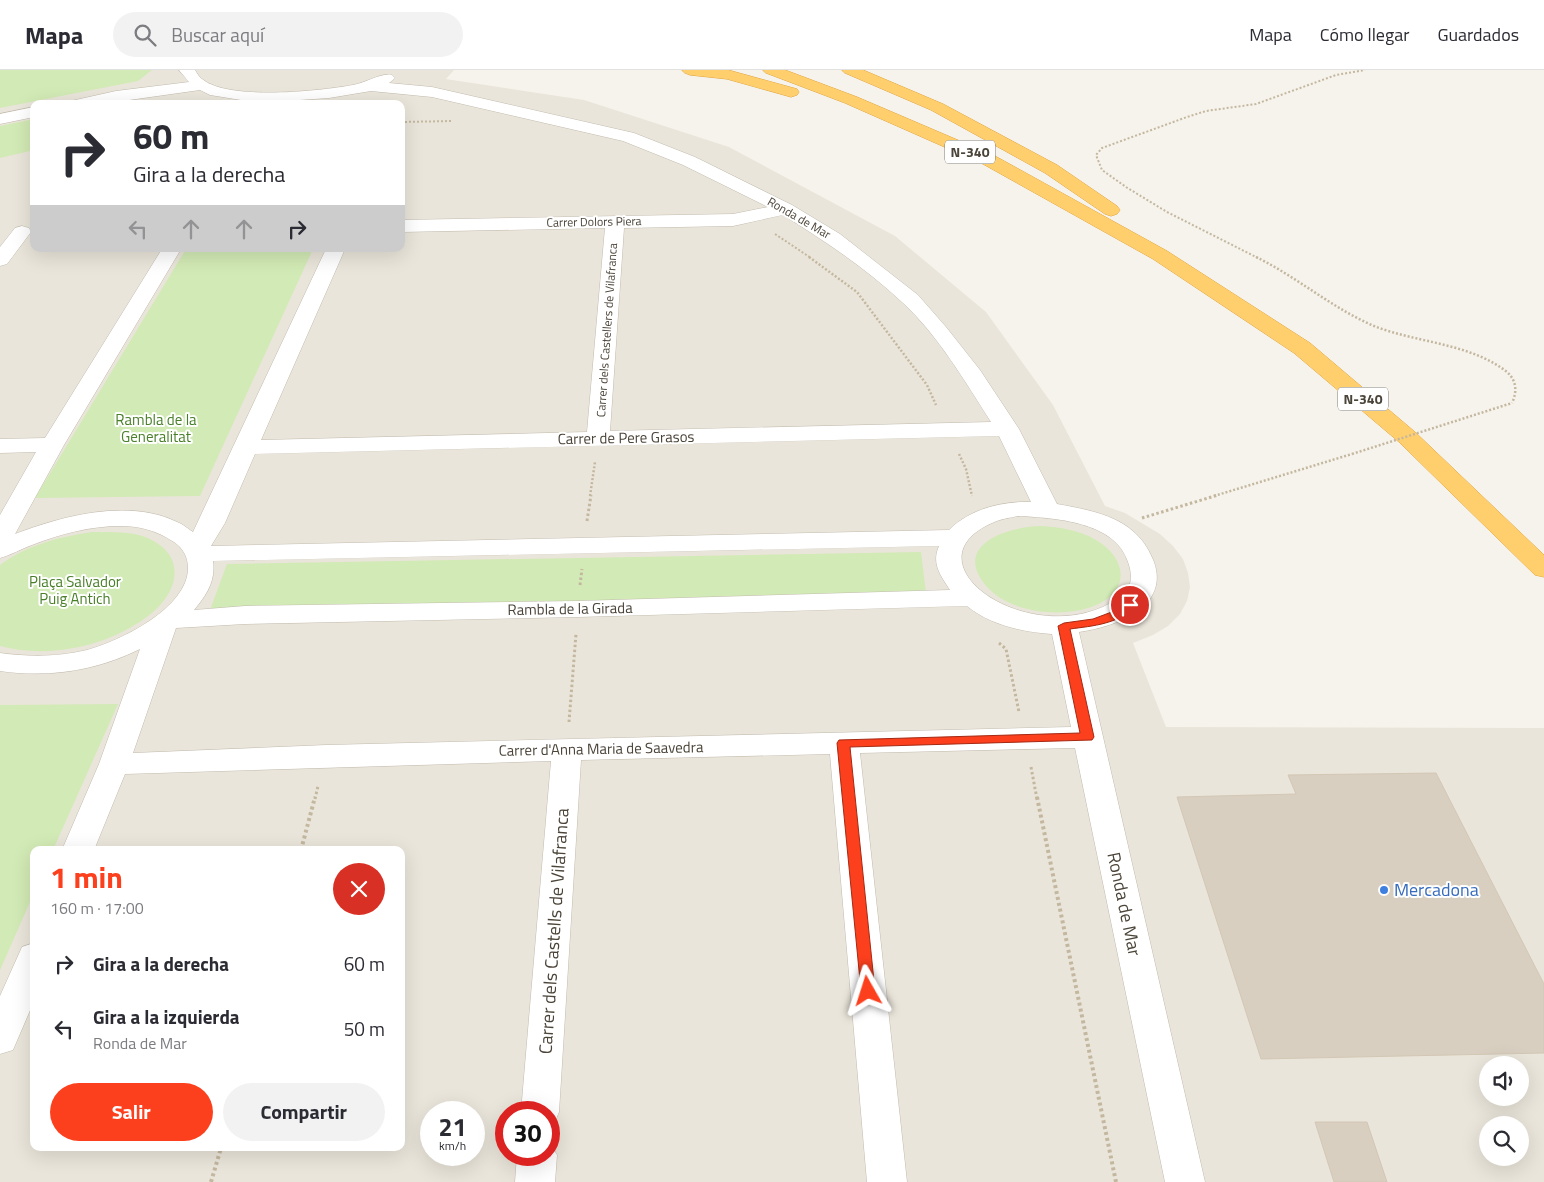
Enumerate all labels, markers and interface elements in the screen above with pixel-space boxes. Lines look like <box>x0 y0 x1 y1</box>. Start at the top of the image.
search box <box>113 12 463 57</box>
text: Mapa <box>25 17 83 53</box>
text: Buscar aquí <box>171 20 264 49</box>
icon: search <box>131 21 159 49</box>
text: Mapa <box>1249 21 1292 48</box>
text: Cómo llegar <box>1320 21 1409 48</box>
text: Guardados <box>1437 21 1519 48</box>
text: 60 m <box>133 109 209 163</box>
icon: right <box>50 120 115 185</box>
road number: N-340 <box>945 140 995 164</box>
text: Gira a la derecha <box>133 157 285 191</box>
street label: Ronda de Mar <box>764 192 834 243</box>
street label: Carrer Dolors Piera <box>546 211 642 232</box>
icon: left <box>124 215 152 243</box>
icon: ahead <box>177 215 205 243</box>
icon: ahead <box>230 215 258 243</box>
icon: right <box>283 215 311 243</box>
street label: Carrer dels Castellers de Vilafranca <box>591 242 622 418</box>
road number: N-340 <box>1338 388 1388 410</box>
park label: Rambla de la Generalitat <box>115 408 197 448</box>
street label: Carrer de Pere Grasos <box>557 425 695 450</box>
park label: Plaça Salvador Puig Antich <box>29 570 121 610</box>
pin <box>1109 584 1151 626</box>
icon: arrive <box>1116 591 1144 619</box>
street label: Rambla de la Girada <box>507 596 633 621</box>
street label: Carrer d'Anna Maria de Saavedra <box>498 735 704 762</box>
street label: Carrer dels Castells de Vilafranca <box>531 807 576 1055</box>
street label: Ronda de Mar <box>1100 849 1149 958</box>
text: 1 min <box>50 854 123 900</box>
button: close <box>333 863 385 915</box>
place label: Mercadona <box>1394 876 1479 903</box>
marker: Mercadona <box>1378 884 1390 896</box>
text: 160 m · 17:00 <box>50 896 144 920</box>
text: Gira a la derecha <box>93 949 229 978</box>
text: 60 m <box>344 949 385 978</box>
icon: right <box>50 950 78 978</box>
position arrow <box>841 964 893 1016</box>
text: Gira a la izquierda <box>93 1002 240 1031</box>
text: 50 m <box>344 1014 385 1043</box>
icon: left <box>50 1015 78 1043</box>
text: Ronda de Mar <box>93 1031 187 1055</box>
map controls <box>1479 1056 1529 1166</box>
button: sound <box>1479 1056 1529 1106</box>
button: Salir <box>50 1083 213 1141</box>
button: Compartir <box>223 1083 385 1141</box>
speed limit sign: 30 <box>495 1101 560 1166</box>
text: 21 <box>438 1108 467 1146</box>
button: search <box>1479 1116 1529 1166</box>
text: km/h <box>439 1136 466 1155</box>

